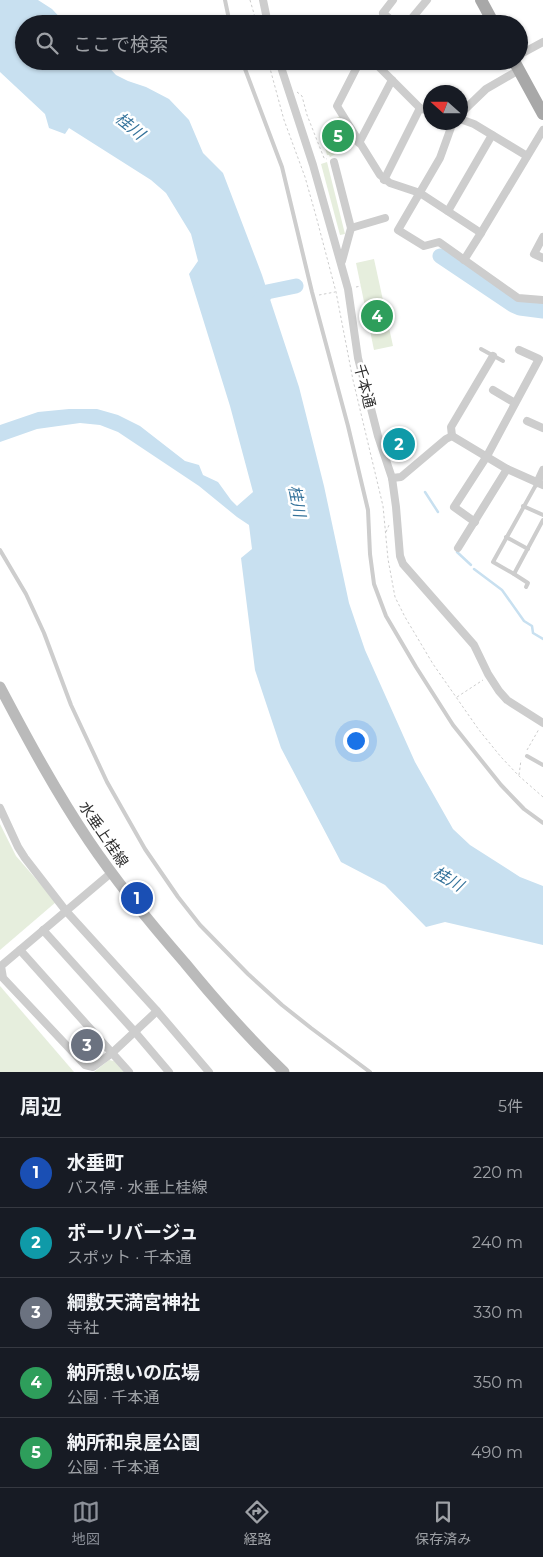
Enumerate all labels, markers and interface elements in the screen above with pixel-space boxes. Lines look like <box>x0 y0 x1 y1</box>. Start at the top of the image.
search box <box>15 15 528 70</box>
icon: search <box>33 29 61 57</box>
text: ここで検索 <box>73 33 168 56</box>
north arrow <box>423 85 468 130</box>
water label: 桂川 <box>112 109 150 145</box>
pin: 5 <box>322 117 354 155</box>
pin: 4 <box>361 297 393 335</box>
street label: 千本通 <box>350 362 380 410</box>
pin: 2 <box>383 425 415 463</box>
water label: 桂川 <box>285 483 310 520</box>
your location <box>343 728 369 754</box>
street label: 水垂上桂線 <box>75 798 133 870</box>
water label: 桂川 <box>429 863 468 896</box>
pin: 1 <box>121 879 153 917</box>
pin: 3 <box>71 1026 103 1064</box>
text: 周辺 <box>20 1094 62 1119</box>
text: 5件 <box>498 1097 523 1116</box>
text: 水垂町 <box>67 1151 124 1174</box>
text: 1 <box>33 1163 39 1182</box>
text: 220 m <box>473 1163 523 1182</box>
text: バス停 · 水垂上桂線 <box>67 1178 207 1197</box>
text: ボーリバージュ <box>67 1221 198 1244</box>
text: 2 <box>31 1233 41 1252</box>
text: 240 m <box>472 1233 523 1252</box>
text: スポット · 千本通 <box>67 1248 191 1267</box>
text: 綱敷天満宮神社 <box>67 1291 200 1314</box>
text: 3 <box>31 1303 41 1322</box>
text: 330 m <box>473 1303 523 1322</box>
text: 寺社 <box>67 1318 99 1337</box>
text: 納所憩いの広場 <box>67 1361 200 1384</box>
text: 4 <box>30 1373 42 1392</box>
text: 350 m <box>473 1373 523 1392</box>
text: 公園 · 千本通 <box>67 1388 159 1407</box>
text: 納所和泉屋公園 <box>67 1431 200 1454</box>
text: 5 <box>31 1443 41 1462</box>
text: 490 m <box>471 1443 523 1462</box>
text: 公園 · 千本通 <box>67 1458 159 1477</box>
tab: 地図 <box>72 1498 100 1548</box>
tab: 経路 <box>243 1498 271 1548</box>
tab: 保存済み <box>415 1498 471 1548</box>

